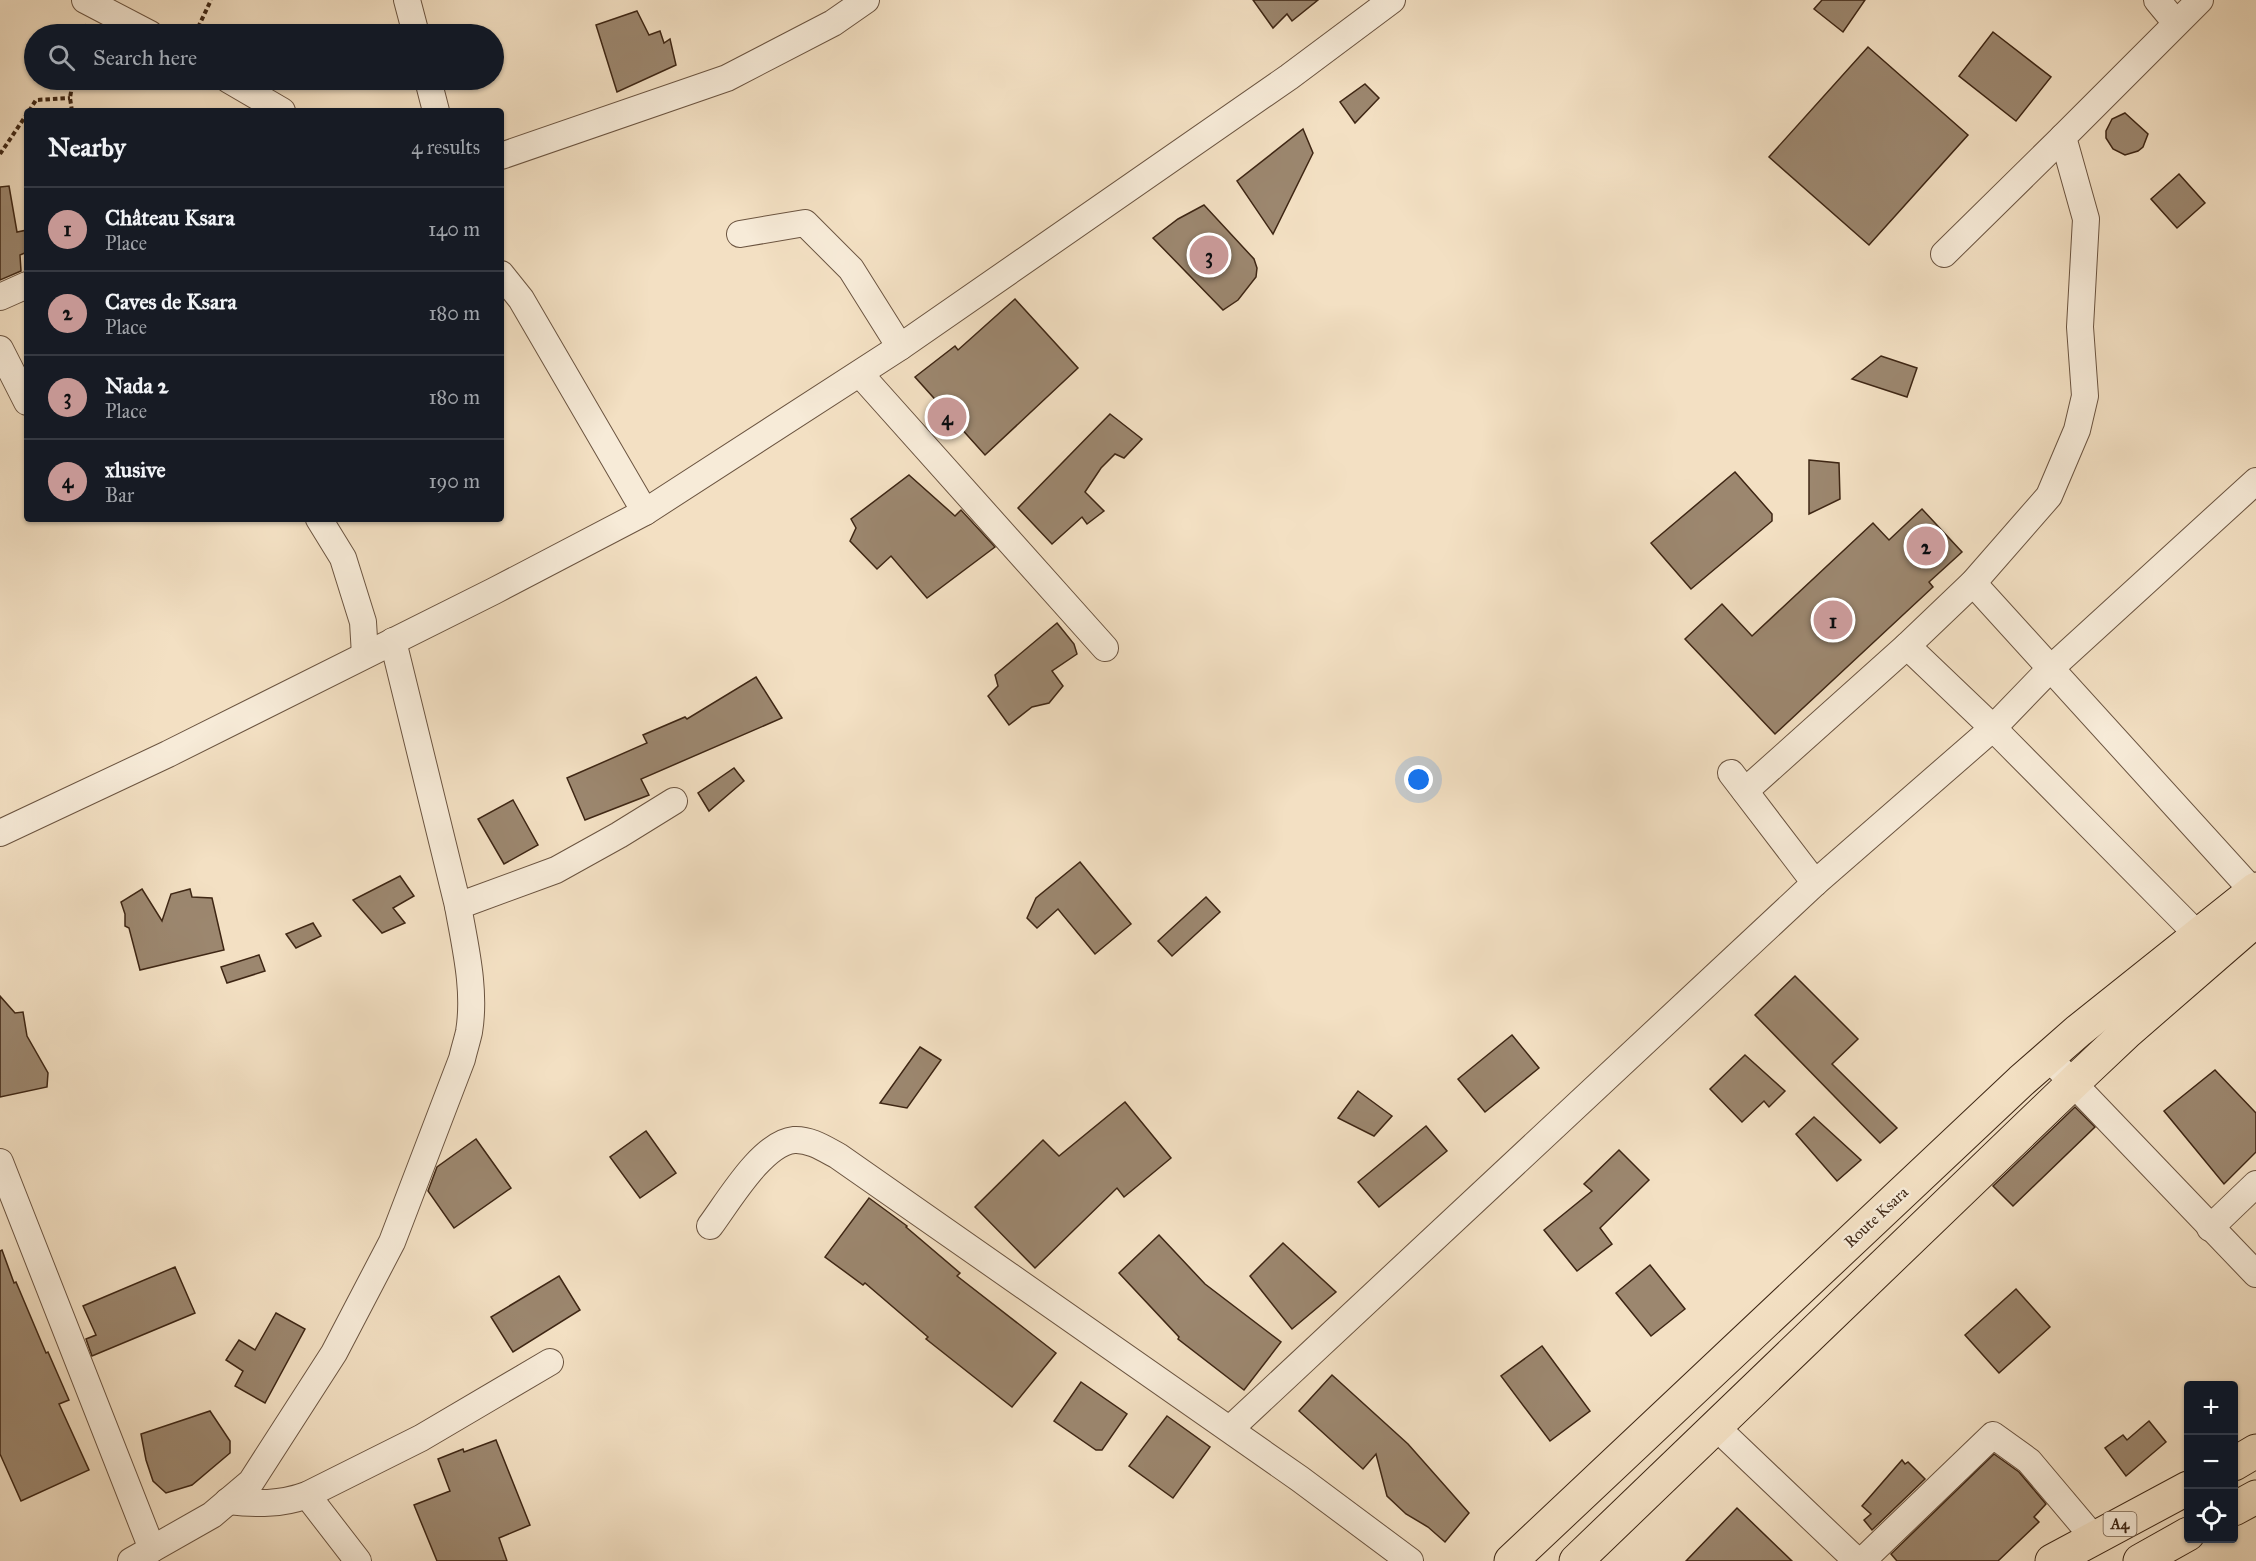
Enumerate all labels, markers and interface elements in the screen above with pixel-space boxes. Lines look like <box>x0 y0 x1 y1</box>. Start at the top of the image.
search box <box>24 24 504 90</box>
icon: search <box>45 41 78 74</box>
text: Search here <box>93 44 197 71</box>
text: Nearby <box>48 131 126 163</box>
text: 4 results <box>411 135 480 159</box>
text: Château Ksara <box>105 204 235 231</box>
text: 1 <box>64 217 71 241</box>
text: 140 m <box>428 217 480 241</box>
text: Place <box>105 231 147 255</box>
pin: 3 <box>1190 232 1228 278</box>
text: Caves de Ksara <box>105 288 237 315</box>
text: 2 <box>63 301 72 325</box>
text: 180 m <box>429 301 480 325</box>
text: Place <box>105 315 147 339</box>
text: Nada 2 <box>105 372 168 399</box>
text: 3 <box>64 385 72 409</box>
text: 180 m <box>429 385 480 409</box>
pin: 4 <box>928 394 966 440</box>
text: Place <box>105 399 147 423</box>
text: xlusive <box>105 456 166 483</box>
text: 4 <box>62 469 73 493</box>
text: 190 m <box>429 469 480 493</box>
text: Bar <box>105 483 134 507</box>
pin: 2 <box>1906 524 1946 568</box>
pin: 1 <box>1814 598 1852 642</box>
your location <box>1404 765 1433 794</box>
street label: Route Ksara <box>1840 1183 1912 1251</box>
map controls <box>2184 1381 2238 1543</box>
button: + <box>2184 1381 2238 1435</box>
button: − <box>2184 1435 2238 1489</box>
button: locate <box>2184 1489 2238 1543</box>
road number: A4 <box>2104 1512 2136 1536</box>

